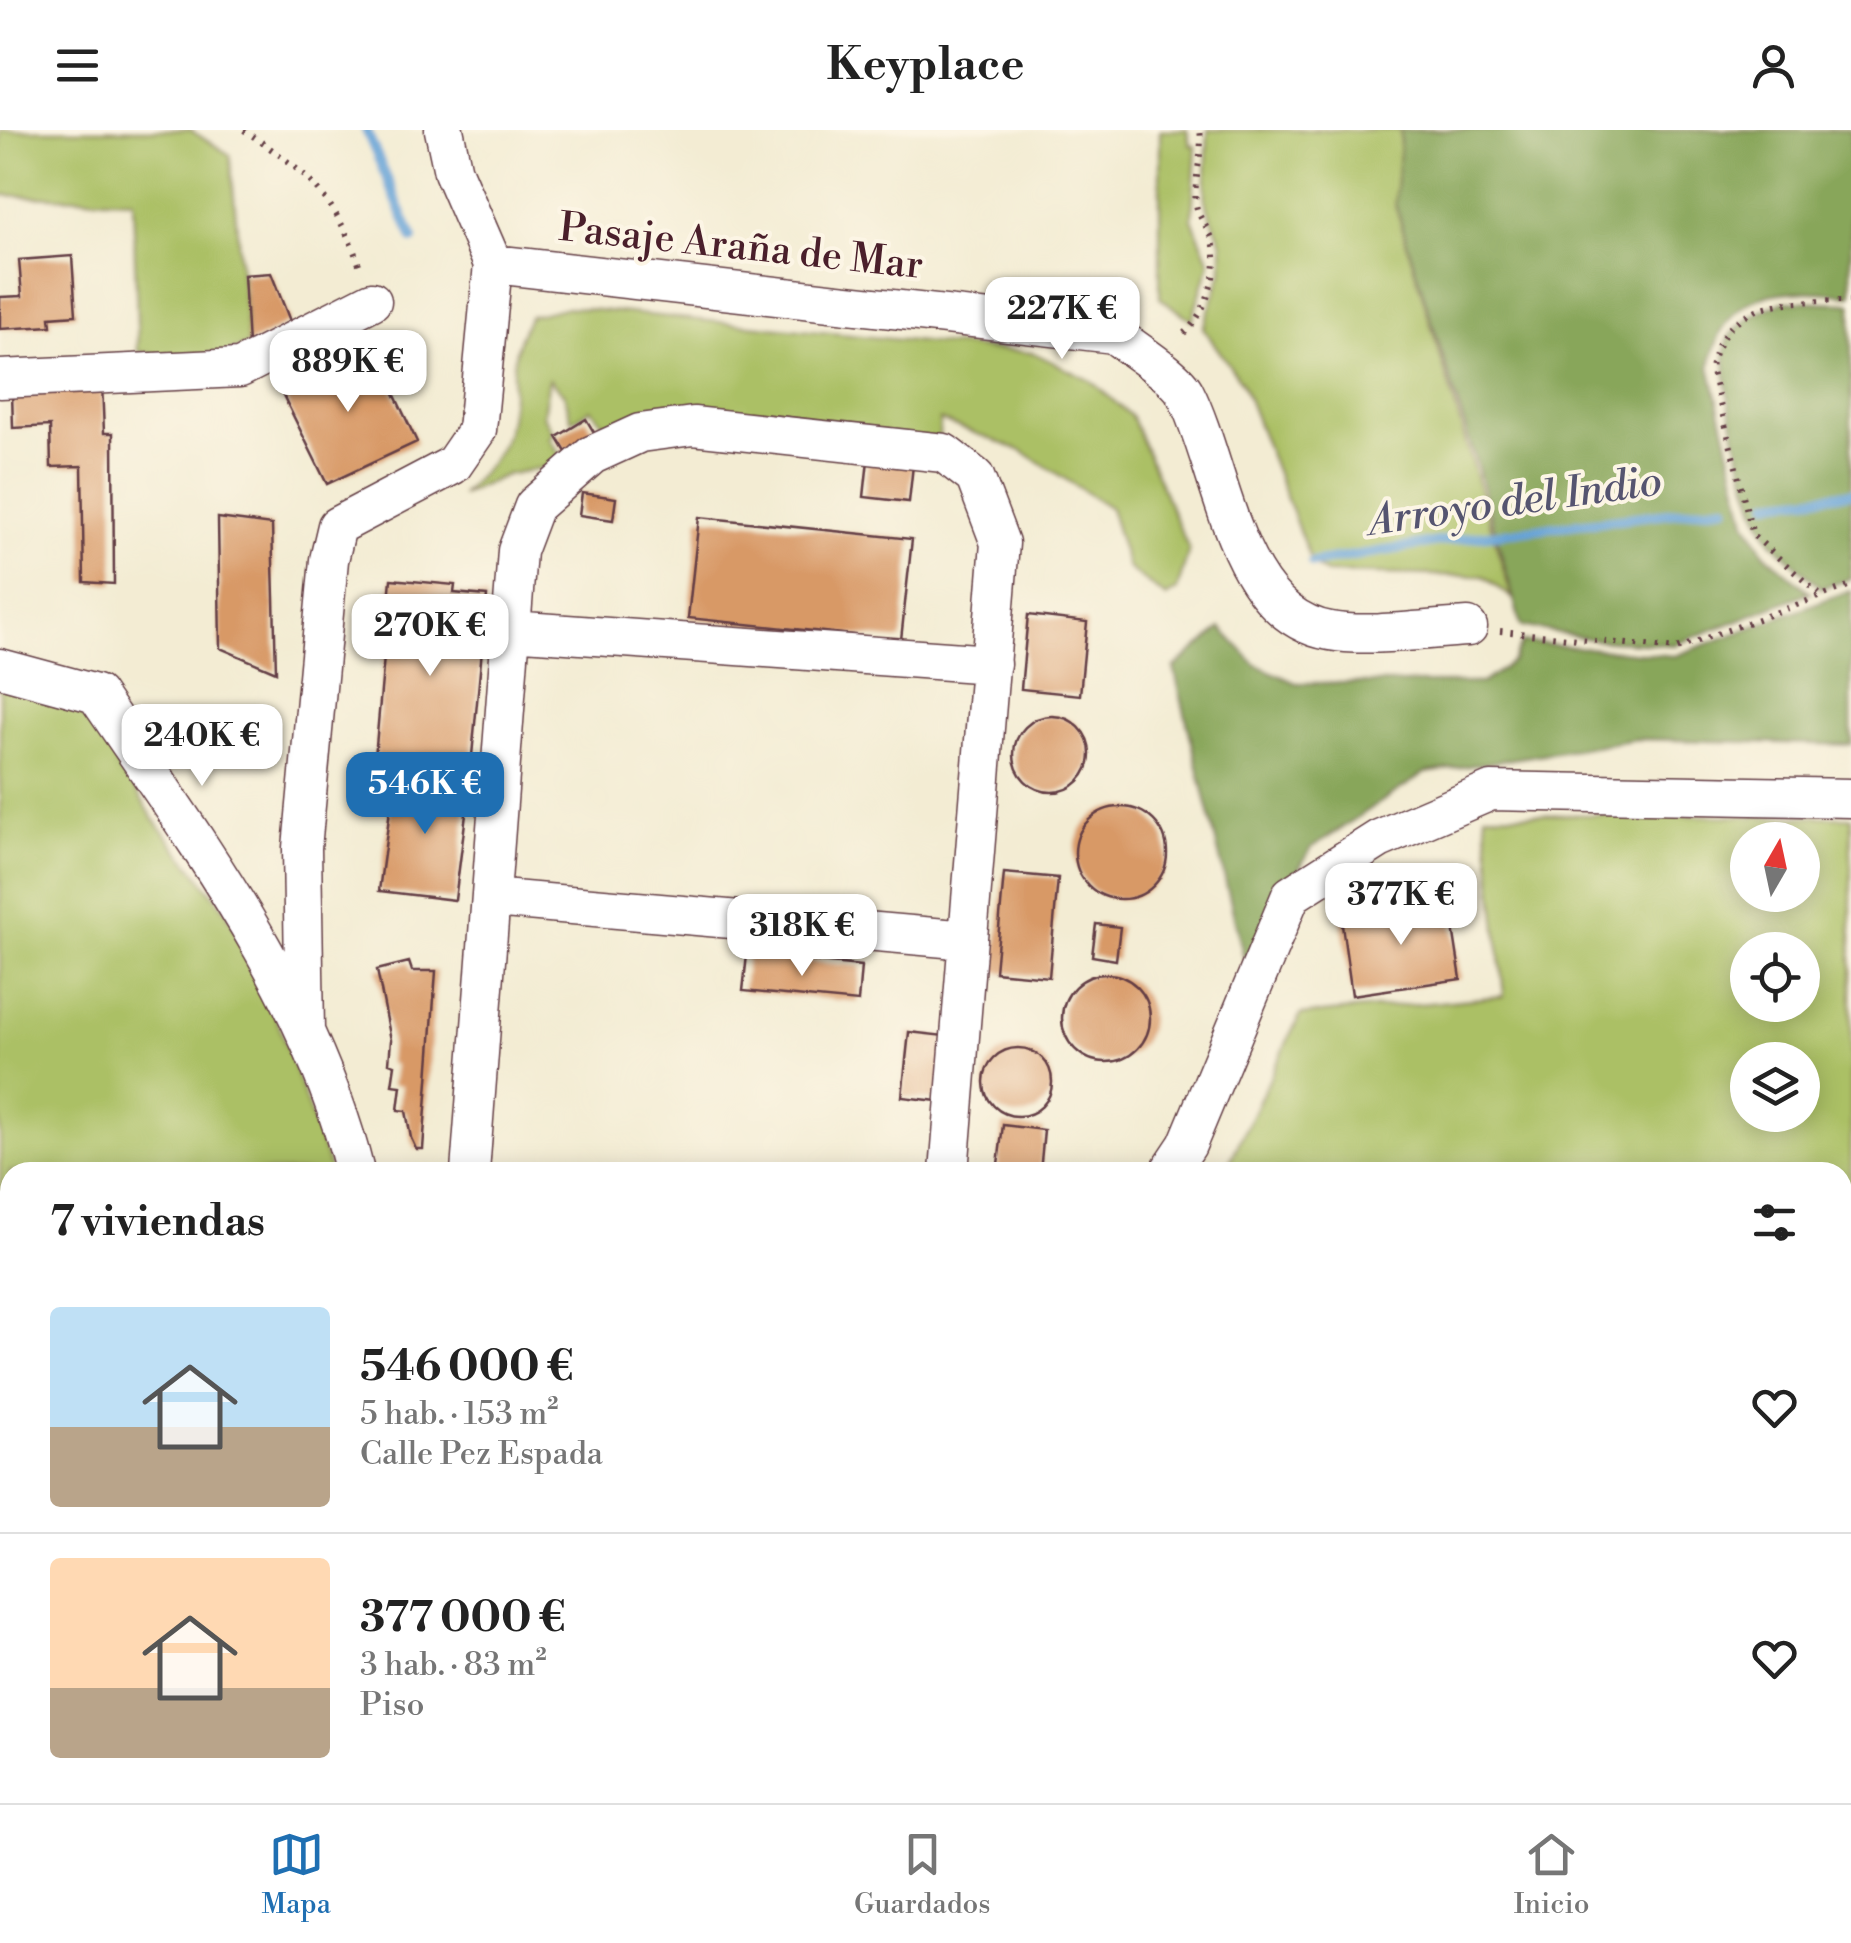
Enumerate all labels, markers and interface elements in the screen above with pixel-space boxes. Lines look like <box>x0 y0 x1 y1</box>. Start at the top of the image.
text: Keyplace <box>827 37 1024 94</box>
icon: menu <box>50 38 105 93</box>
icon: person <box>1746 38 1801 93</box>
street label: Pasaje Araña de Mar <box>556 203 925 292</box>
pin: 227K € <box>981 277 1143 362</box>
text: 227K € <box>1007 289 1117 329</box>
pin: 889K € <box>267 330 429 415</box>
text: 889K € <box>292 342 404 382</box>
water label: Arroyo del Indio <box>1361 455 1665 549</box>
pin: 270K € <box>349 594 511 679</box>
text: 270K € <box>374 606 486 646</box>
pin: 240K € <box>121 704 283 789</box>
text: 240K € <box>144 716 260 756</box>
pin: 546K € <box>344 752 506 837</box>
text: 546K € <box>368 764 482 804</box>
north arrow <box>1730 822 1820 912</box>
map controls <box>1730 822 1820 1132</box>
pin: 377K € <box>1320 863 1482 948</box>
text: 377K € <box>1347 875 1455 915</box>
pin: 318K € <box>721 894 883 979</box>
text: 318K € <box>749 906 855 946</box>
button: locate <box>1730 932 1820 1022</box>
button: layers <box>1730 1042 1820 1132</box>
icon: filters <box>1747 1195 1802 1250</box>
text: 7 viviendas <box>50 1196 265 1249</box>
text: 546 000 € <box>360 1341 574 1394</box>
icon: home <box>130 1347 250 1467</box>
icon: heart <box>1747 1380 1802 1435</box>
text: 5 hab. · 153 m² <box>360 1394 558 1434</box>
text: Calle Pez Espada <box>360 1434 603 1474</box>
text: 377 000 € <box>360 1592 566 1645</box>
icon: home <box>130 1598 250 1718</box>
icon: heart <box>1747 1631 1802 1686</box>
text: 3 hab. · 83 m² <box>360 1645 547 1685</box>
text: Piso <box>360 1685 424 1725</box>
tab: Mapa <box>262 1827 331 1922</box>
tab: Guardados <box>854 1827 991 1922</box>
tab: Inicio <box>1514 1827 1589 1922</box>

